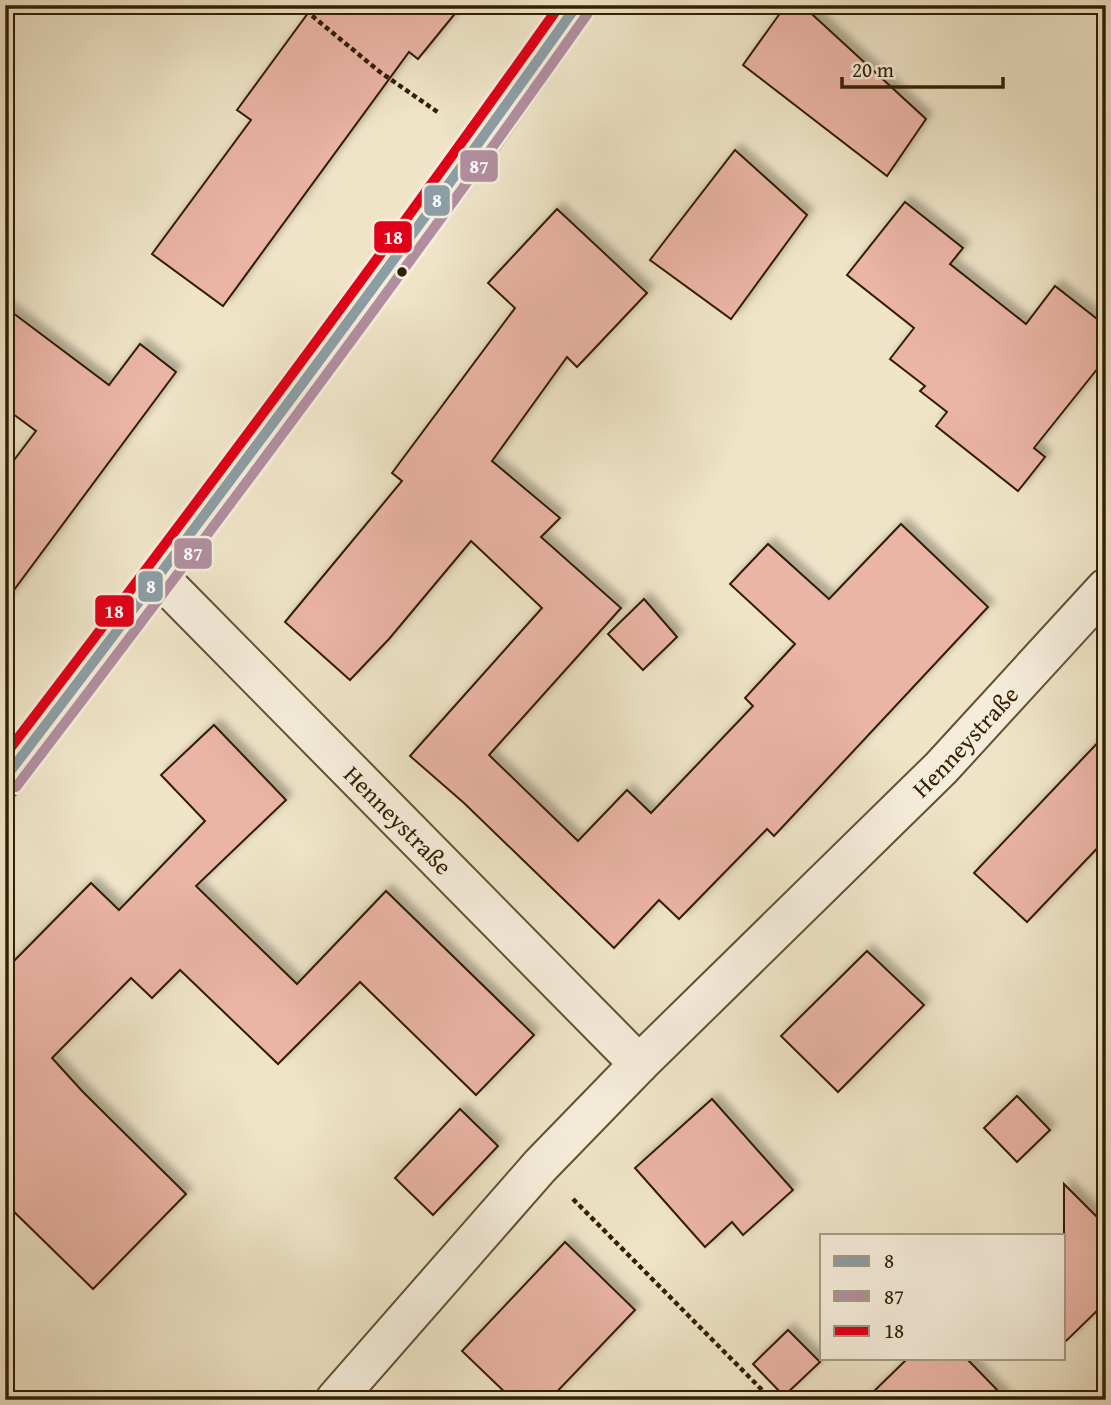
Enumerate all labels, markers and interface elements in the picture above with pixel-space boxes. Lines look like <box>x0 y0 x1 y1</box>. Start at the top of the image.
scale bar <box>842 46 1002 90</box>
text: 20 m <box>852 54 894 85</box>
line badge: 87 <box>459 149 499 183</box>
text: 87 <box>469 152 489 180</box>
line badge: 8 <box>423 184 451 217</box>
text: 8 <box>432 186 442 214</box>
line badge: 18 <box>373 220 413 254</box>
text: 18 <box>383 223 403 251</box>
unlabelled marker <box>395 265 409 279</box>
line badge: 87 <box>173 537 213 570</box>
text: 87 <box>183 539 203 567</box>
line badge: 8 <box>137 570 164 603</box>
text: 8 <box>146 572 156 600</box>
line badge: 18 <box>94 594 135 628</box>
text: 18 <box>104 597 124 625</box>
street label: Henneystraße <box>904 677 1026 805</box>
street label: Henneystraße <box>336 757 461 883</box>
legend <box>820 1234 1066 1360</box>
text: 8 <box>884 1245 894 1276</box>
text: 87 <box>884 1281 904 1312</box>
text: 18 <box>884 1315 904 1346</box>

